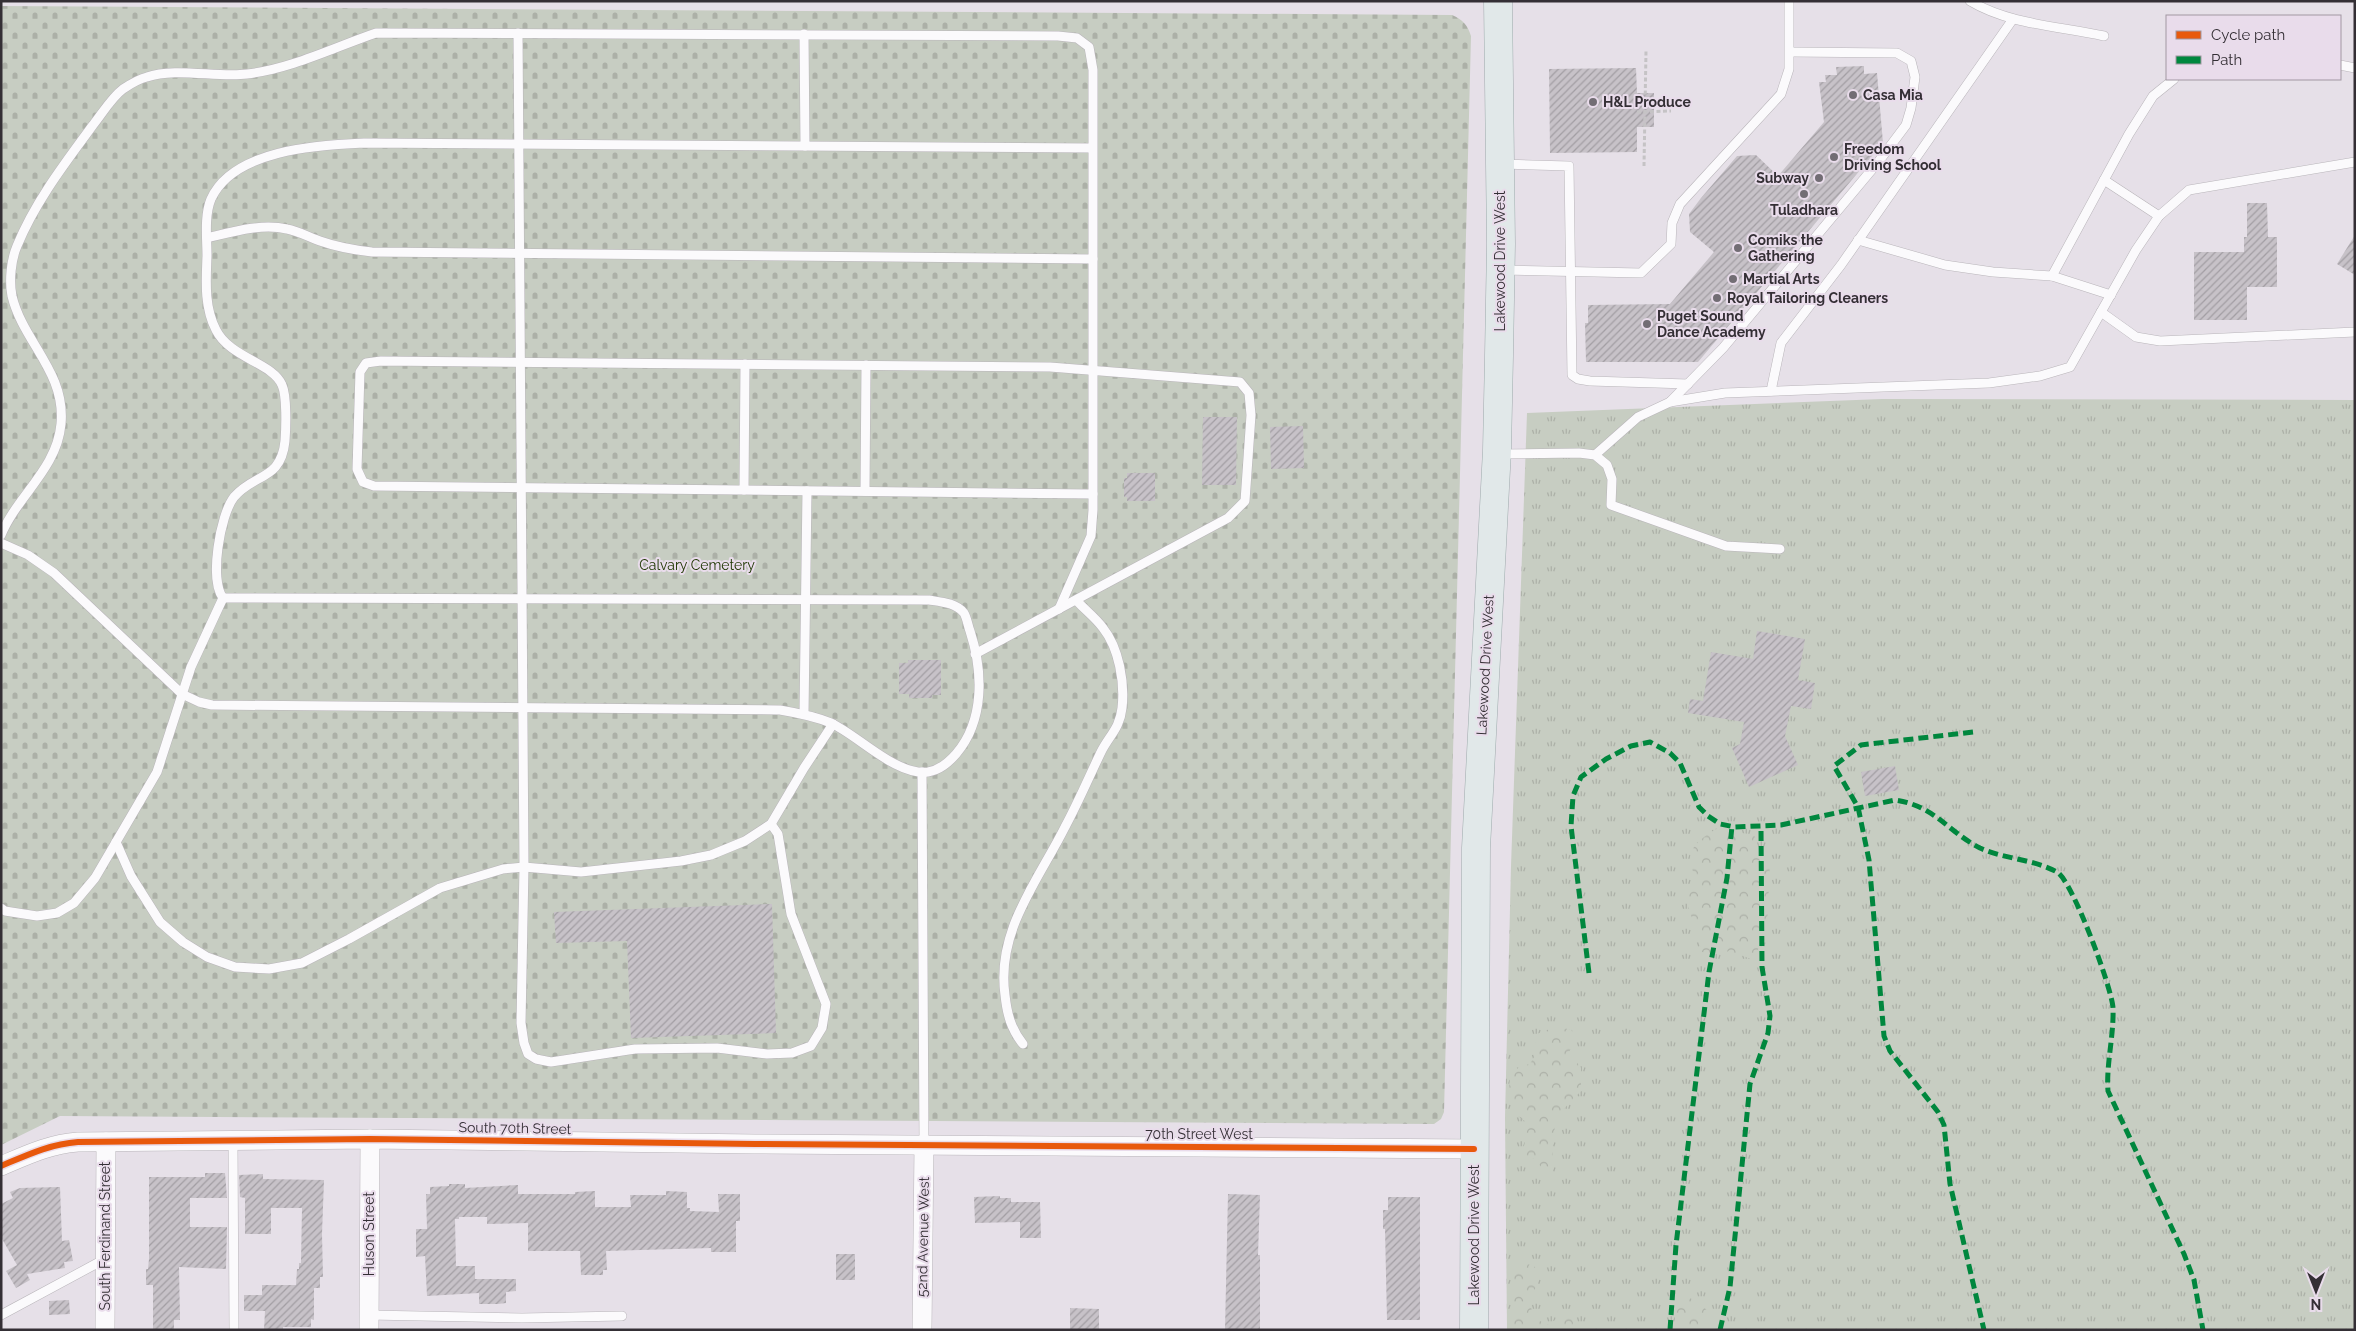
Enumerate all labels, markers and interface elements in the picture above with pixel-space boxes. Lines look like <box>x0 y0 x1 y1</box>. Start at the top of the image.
legend <box>2166 15 2341 80</box>
text: Cycle path <box>2211 26 2285 44</box>
text: Path <box>2211 51 2242 69</box>
place label: Casa Mia <box>1863 87 1923 103</box>
marker: Casa Mia <box>1847 89 1859 101</box>
place label: H&L Produce <box>1603 94 1692 110</box>
marker: H&L Produce <box>1587 96 1599 108</box>
place label: Freedom Driving School <box>1844 141 1942 173</box>
marker: Freedom Driving School <box>1828 151 1840 163</box>
place label: Subway <box>1756 170 1809 186</box>
marker: Subway <box>1813 172 1825 184</box>
marker: Tuladhara <box>1798 188 1810 200</box>
street label: Lakewood Drive West <box>1492 190 1508 331</box>
place label: Tuladhara <box>1770 202 1838 218</box>
place label: Comiks the Gathering <box>1748 232 1824 264</box>
marker: Comiks the Gathering <box>1732 242 1744 254</box>
place label: Martial Arts <box>1743 271 1820 287</box>
marker: Martial Arts <box>1727 273 1739 285</box>
place label: Royal Tailoring Cleaners <box>1727 290 1888 306</box>
marker: Royal Tailoring Cleaners <box>1711 292 1723 304</box>
place label: Puget Sound Dance Academy <box>1657 308 1766 340</box>
marker: Puget Sound Dance Academy <box>1641 318 1653 330</box>
park label: Calvary Cemetery <box>639 557 755 573</box>
street label: Lakewood Drive West <box>1473 594 1497 736</box>
street label: South 70th Street <box>458 1119 572 1137</box>
street label: 70th Street West <box>1145 1126 1253 1142</box>
street label: South Ferdinand Street <box>97 1161 113 1311</box>
street label: Lakewood Drive West <box>1466 1164 1482 1305</box>
street label: 52nd Avenue West <box>914 1176 932 1297</box>
street label: Huson Street <box>361 1192 377 1276</box>
north arrow <box>2291 1266 2341 1316</box>
text: N <box>2311 1296 2321 1312</box>

